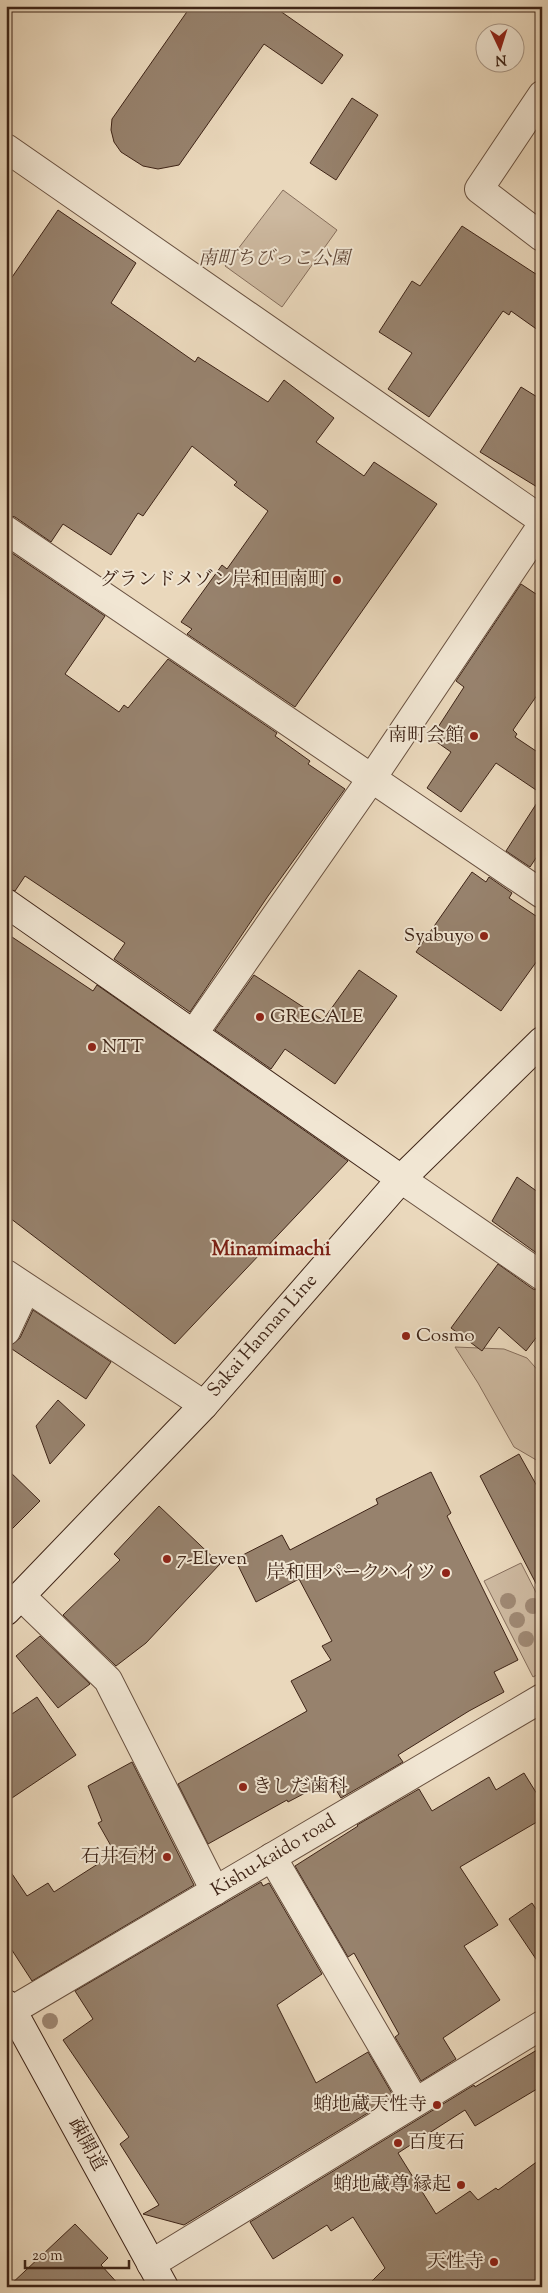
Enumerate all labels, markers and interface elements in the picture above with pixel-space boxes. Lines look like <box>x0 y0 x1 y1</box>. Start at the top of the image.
north arrow <box>476 22 526 72</box>
text: N <box>494 49 507 69</box>
park label: 南町ちびっこ公園 <box>198 246 353 273</box>
place label: グランドメゾン岸和田南町 <box>100 567 327 594</box>
marker: グランドメゾン岸和田南町 <box>331 574 343 586</box>
place label: 南町会館 <box>388 723 464 750</box>
marker: 南町会館 <box>468 730 480 742</box>
place label: Syabuyo <box>404 923 474 950</box>
marker: Syabuyo <box>478 930 490 942</box>
place label: GRECALE <box>270 1004 364 1031</box>
marker: GRECALE <box>254 1011 266 1023</box>
place label: NTT <box>102 1034 144 1061</box>
marker: NTT <box>86 1041 98 1053</box>
district label: Minamimachi <box>211 1236 331 1265</box>
street label: Sakai Hannan Line <box>202 1268 324 1404</box>
place label: Cosmo <box>416 1323 475 1350</box>
marker: Cosmo <box>400 1330 412 1342</box>
place label: 7-Eleven <box>177 1546 247 1573</box>
marker: 7-Eleven <box>161 1553 173 1565</box>
place label: 岸和田パークハイツ <box>266 1560 436 1587</box>
marker: 岸和田パークハイツ <box>440 1567 452 1579</box>
place label: きしだ歯科 <box>253 1774 348 1801</box>
marker: きしだ歯科 <box>237 1781 249 1793</box>
street label: Kishu-kaido road <box>207 1808 342 1904</box>
place label: 石井石材 <box>81 1844 157 1871</box>
marker: 石井石材 <box>161 1851 173 1863</box>
place label: 蛸地蔵天性寺 <box>313 2092 427 2119</box>
marker: 蛸地蔵天性寺 <box>431 2099 443 2111</box>
street label: 疎開道 <box>60 2114 112 2176</box>
place label: 百度石 <box>408 2130 465 2157</box>
marker: 百度石 <box>392 2137 404 2149</box>
place label: 蛸地蔵尊 縁起 <box>333 2172 451 2199</box>
marker: 蛸地蔵尊 縁起 <box>455 2179 467 2191</box>
scale bar <box>25 2238 129 2270</box>
text: 20 m <box>32 2246 63 2267</box>
place label: 天性寺 <box>427 2249 484 2276</box>
marker: 天性寺 <box>488 2256 500 2268</box>

